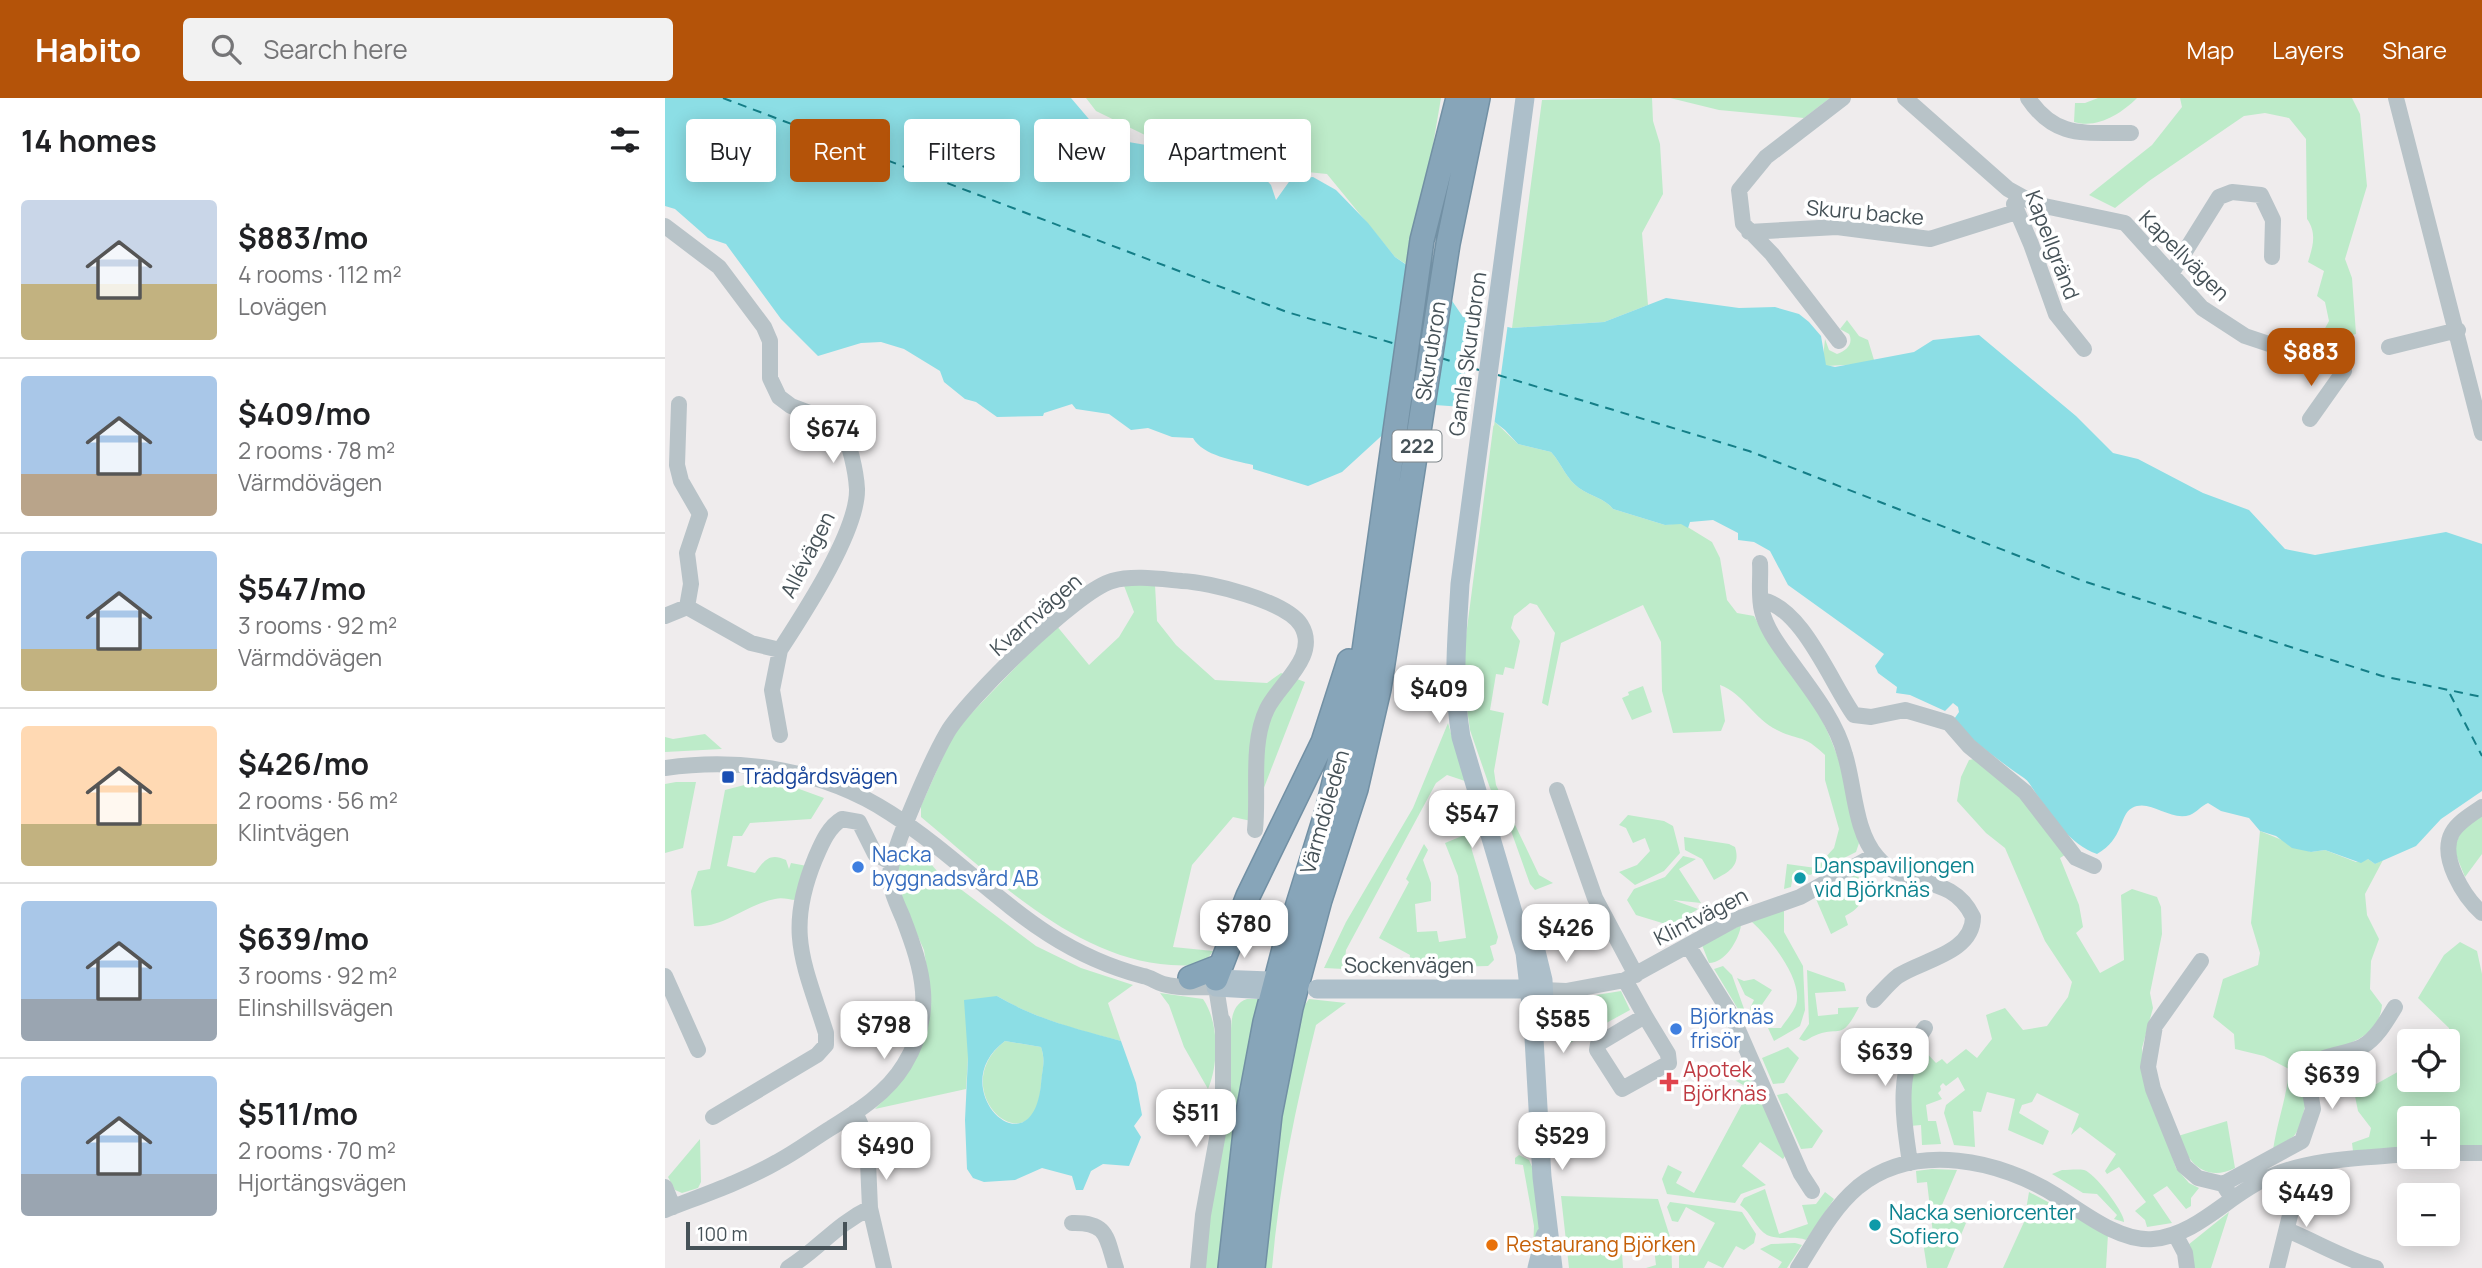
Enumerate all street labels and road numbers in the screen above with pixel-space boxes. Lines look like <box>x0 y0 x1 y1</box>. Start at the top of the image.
street label: Kapellgränd <box>2019 186 2087 303</box>
street label: Skuru backe <box>1805 193 1925 231</box>
street label: Kapellvägen <box>2133 204 2236 307</box>
street label: Gamla Skurubron <box>1442 270 1492 438</box>
street label: Skurubron <box>1408 299 1452 403</box>
road number: 222 <box>1393 430 1441 462</box>
street label: Allévägen <box>773 507 841 603</box>
street label: Kvarnvägen <box>984 567 1087 662</box>
street label: Värmdöleden <box>1293 747 1355 877</box>
street label: Klintvägen <box>1649 881 1752 952</box>
street label: Sockenvägen <box>1344 951 1474 979</box>

